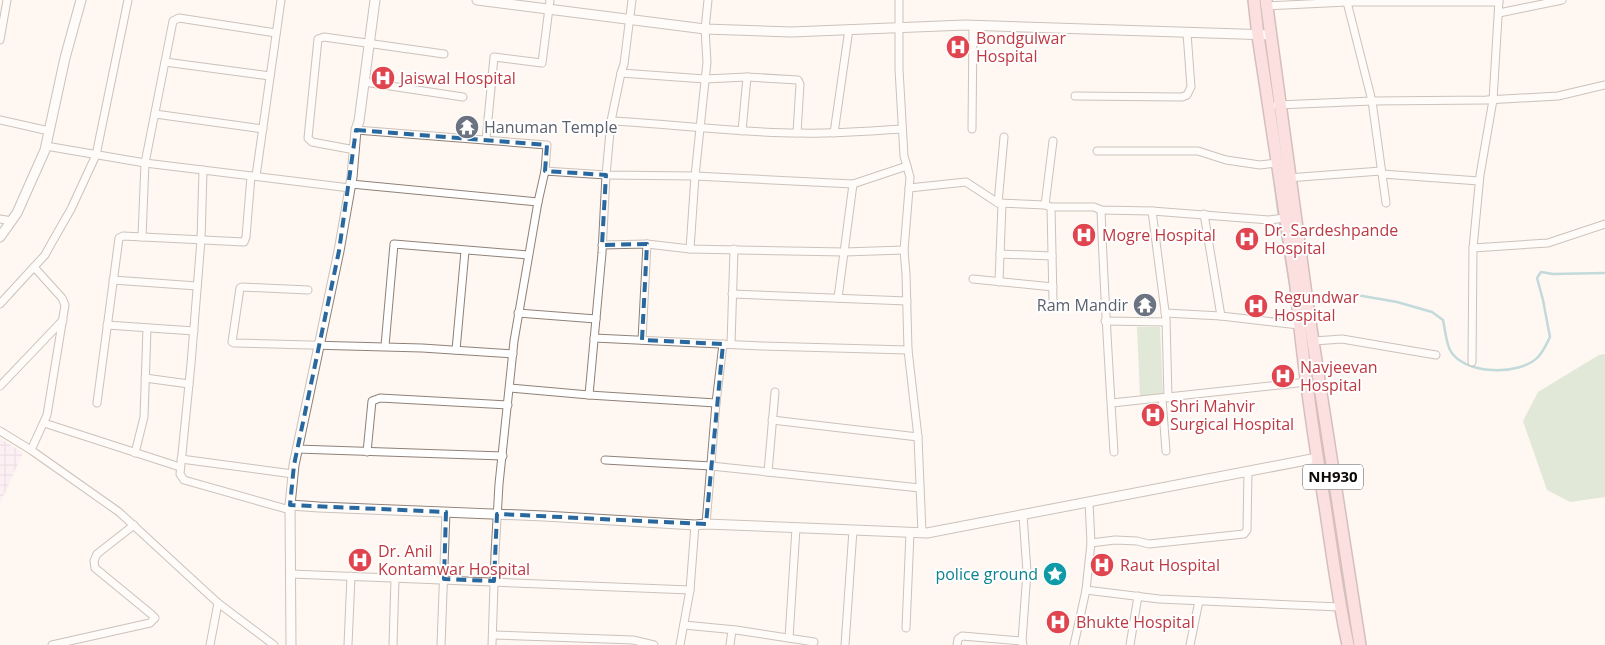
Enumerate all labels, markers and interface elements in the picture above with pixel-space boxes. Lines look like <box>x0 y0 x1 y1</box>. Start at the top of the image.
place label: Bondgulwar Hospital <box>976 27 1066 67</box>
hospital icon: Bondgulwar Hospital <box>945 34 971 60</box>
hospital icon: Jaiswal Hospital <box>370 65 396 91</box>
place label: Jaiswal Hospital <box>398 67 516 89</box>
temple icon: Hanuman Temple <box>454 114 480 140</box>
place label: Hanuman Temple <box>484 116 617 138</box>
place label: Dr. Sardeshpande Hospital <box>1264 219 1398 259</box>
hospital icon: Mogre Hospital <box>1071 222 1097 248</box>
place label: Mogre Hospital <box>1102 224 1216 246</box>
hospital icon: Dr. Sardeshpande Hospital <box>1234 226 1260 252</box>
place label: Regundwar Hospital <box>1274 286 1359 326</box>
temple icon: Ram Mandir <box>1132 292 1158 318</box>
hospital icon: Regundwar Hospital <box>1243 293 1269 319</box>
place label: Ram Mandir <box>1037 294 1128 316</box>
place label: Navjeevan Hospital <box>1300 356 1378 396</box>
hospital icon: Navjeevan Hospital <box>1270 363 1296 389</box>
place label: Shri Mahvir Surgical Hospital <box>1170 395 1294 435</box>
hospital icon: Shri Mahvir Surgical Hospital <box>1140 402 1166 428</box>
road number: NH930 <box>1303 464 1363 490</box>
place label: Dr. Anil Kontamwar Hospital <box>378 540 530 580</box>
hospital icon: Dr. Anil Kontamwar Hospital <box>347 547 373 573</box>
hospital icon: Raut Hospital <box>1089 552 1115 578</box>
place label: Raut Hospital <box>1120 554 1220 576</box>
place icon: police ground <box>1042 561 1068 587</box>
place label: police ground <box>935 563 1038 585</box>
hospital icon: Bhukte Hospital <box>1045 609 1071 635</box>
place label: Bhukte Hospital <box>1076 611 1195 633</box>

